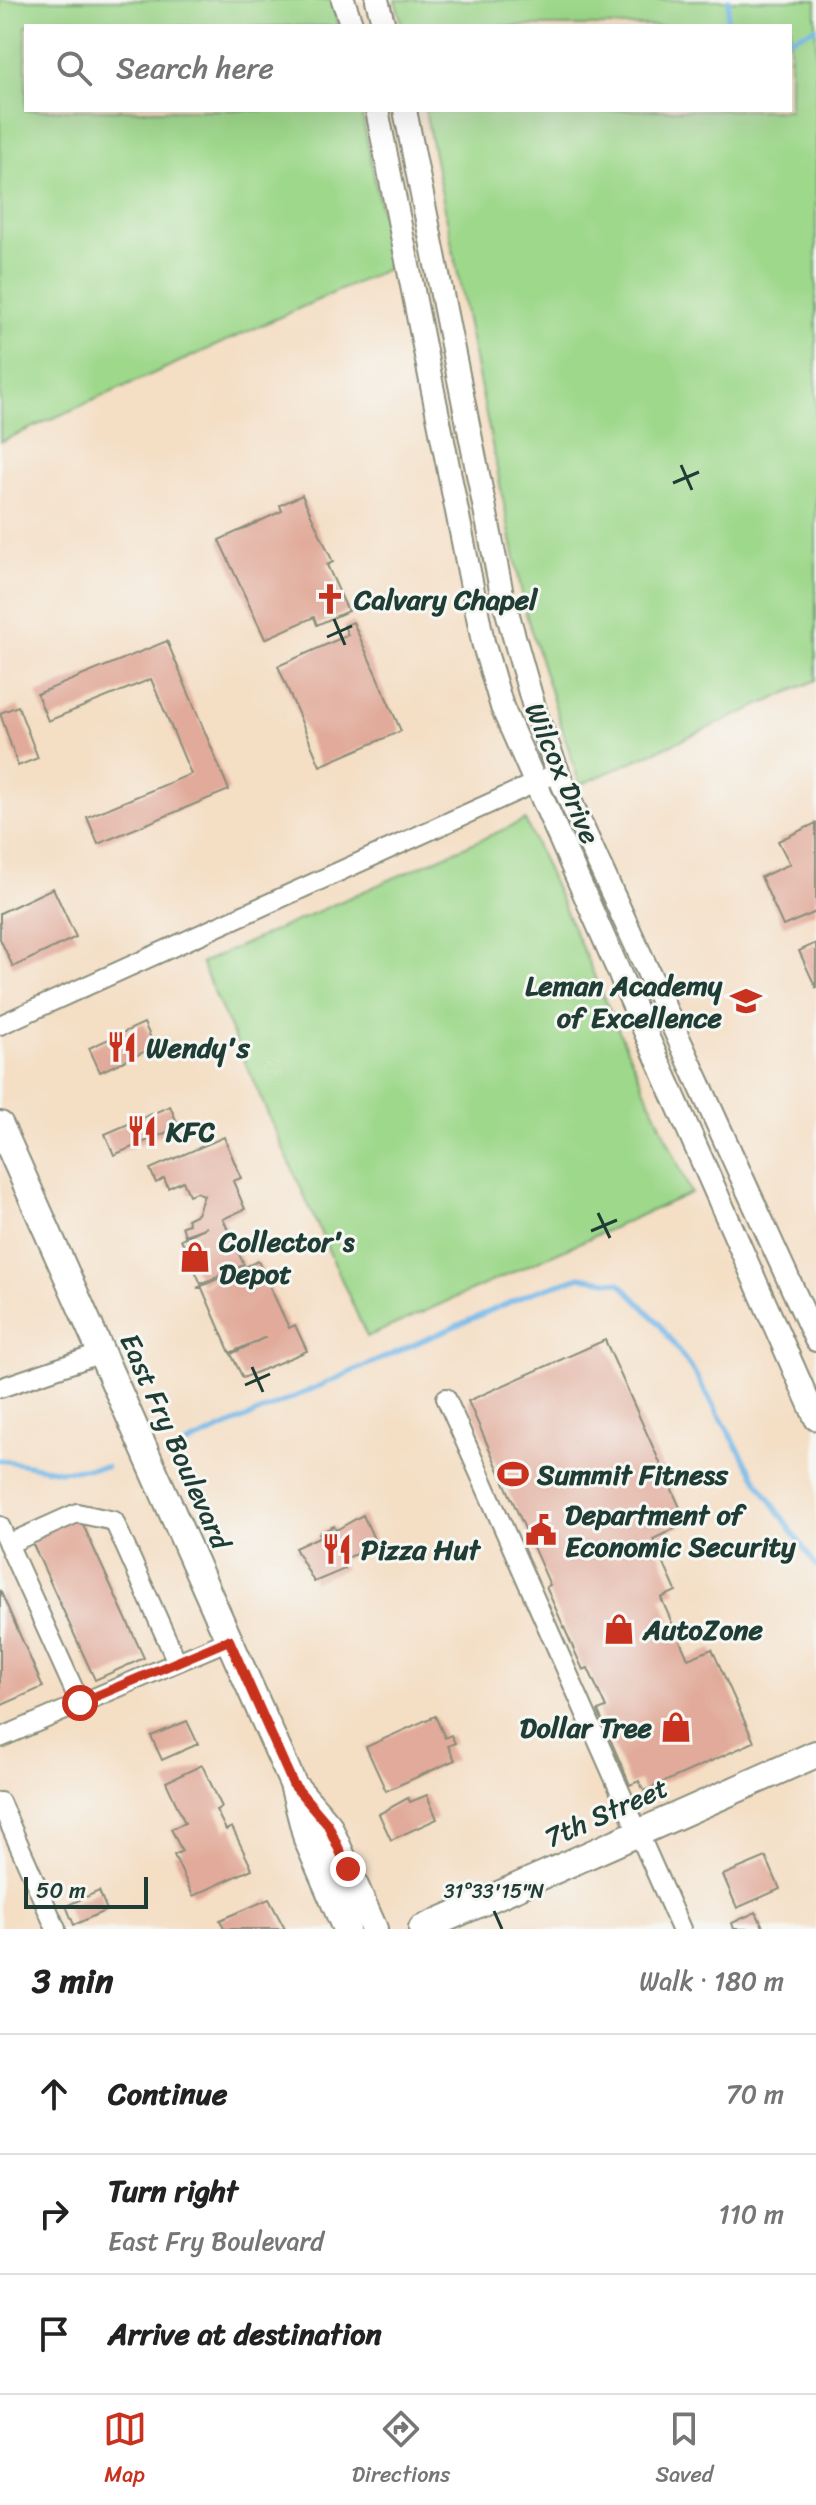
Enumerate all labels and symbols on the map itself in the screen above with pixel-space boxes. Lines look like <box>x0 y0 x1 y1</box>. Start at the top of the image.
place label: Calvary Chapel <box>353 575 538 624</box>
church icon: Calvary Chapel <box>313 582 347 616</box>
street label: Wilcox Drive <box>511 694 614 852</box>
place label: Leman Academy of Excellence <box>525 961 723 1042</box>
school or university icon: Leman Academy of Excellence <box>729 984 763 1018</box>
place label: Wendy's <box>146 1023 251 1072</box>
restaurant icon: Wendy's <box>105 1030 139 1064</box>
place label: KFC <box>165 1107 215 1156</box>
restaurant icon: KFC <box>125 1114 159 1148</box>
place label: Collector's Depot <box>218 1217 355 1298</box>
shop icon: Collector's Depot <box>178 1240 212 1274</box>
street label: East Fry Boulevard <box>106 1325 246 1559</box>
place label: Summit Fitness <box>536 1450 729 1499</box>
sports icon: Summit Fitness <box>496 1457 530 1491</box>
place label: Department of Economic Security <box>565 1490 797 1571</box>
public building icon: Department of Economic Security <box>524 1513 558 1547</box>
place label: Pizza Hut <box>361 1525 481 1574</box>
restaurant icon: Pizza Hut <box>320 1532 354 1566</box>
place label: AutoZone <box>642 1605 763 1654</box>
shop icon: AutoZone <box>602 1612 636 1646</box>
route start <box>62 1685 98 1721</box>
place label: Dollar Tree <box>520 1703 653 1752</box>
shop icon: Dollar Tree <box>659 1710 693 1744</box>
street label: 7th Street <box>536 1763 676 1862</box>
route end <box>330 1851 366 1887</box>
scale bar <box>24 1873 148 1909</box>
text: 31°33'15"N <box>444 1874 544 1909</box>

